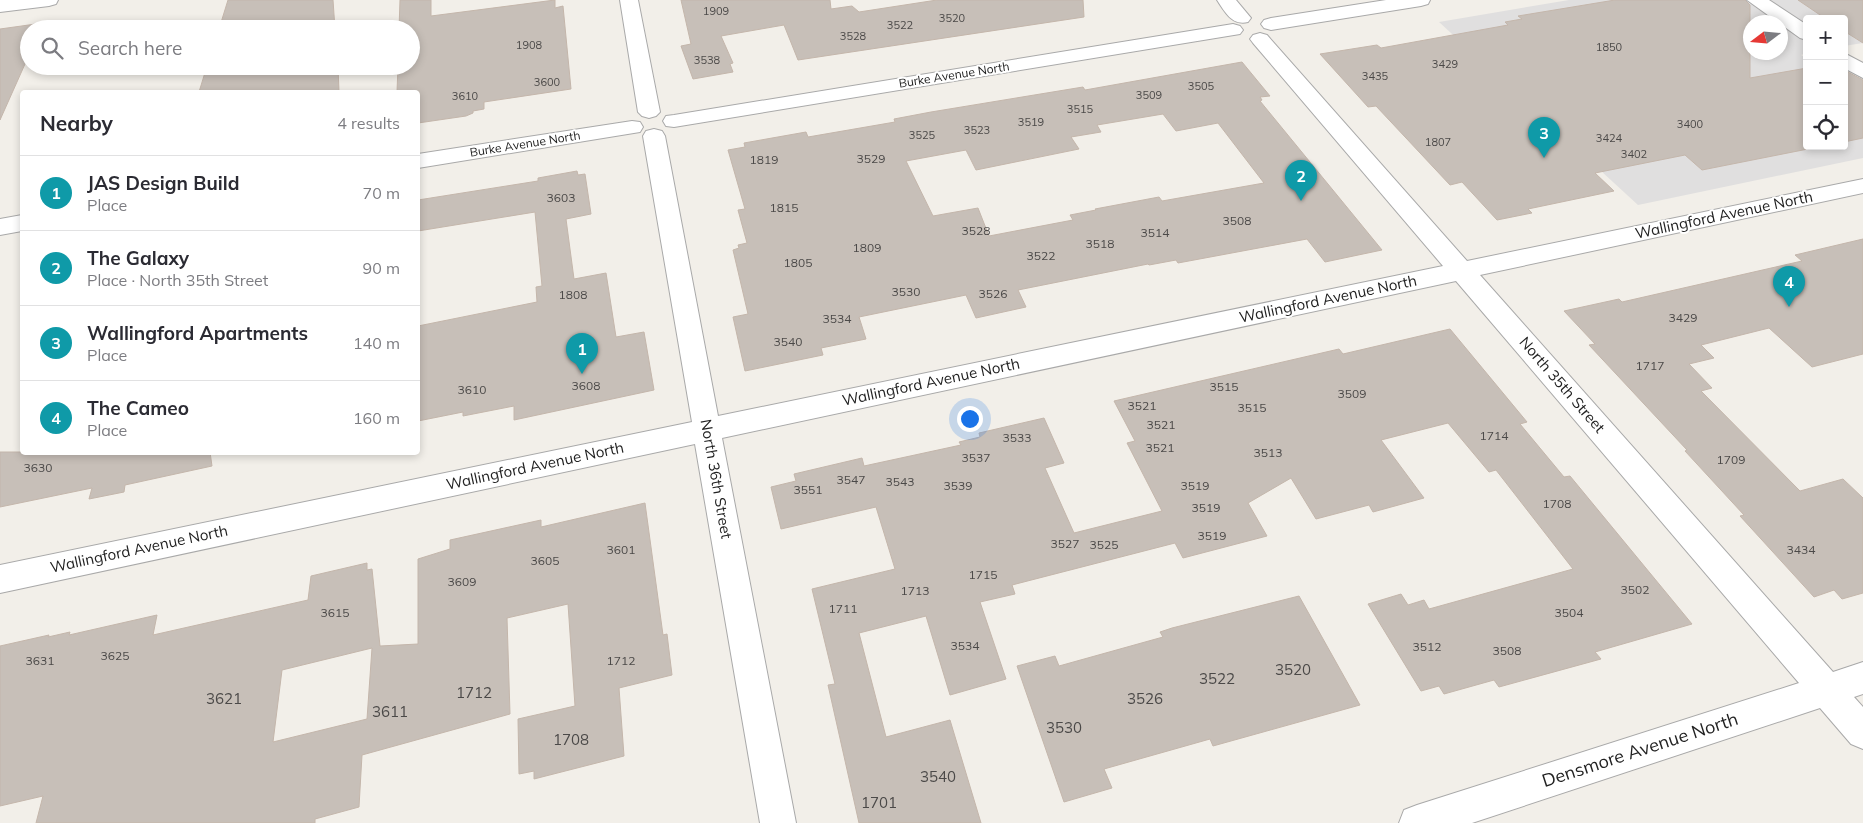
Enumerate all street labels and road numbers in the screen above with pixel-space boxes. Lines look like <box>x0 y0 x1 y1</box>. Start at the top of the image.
street label: Burke Avenue North <box>898 58 1010 91</box>
street label: Burke Avenue North <box>469 127 581 160</box>
street label: Wallingford Avenue North <box>1633 186 1814 243</box>
street label: Wallingford Avenue North <box>1237 270 1418 327</box>
street label: North 35th Street <box>1516 333 1609 437</box>
street label: Wallingford Avenue North <box>840 353 1021 410</box>
street label: North 36th Street <box>697 418 736 540</box>
street label: Wallingford Avenue North <box>444 437 625 494</box>
street label: Wallingford Avenue North <box>48 520 229 577</box>
street label: Densmore Avenue North <box>1539 707 1741 792</box>

